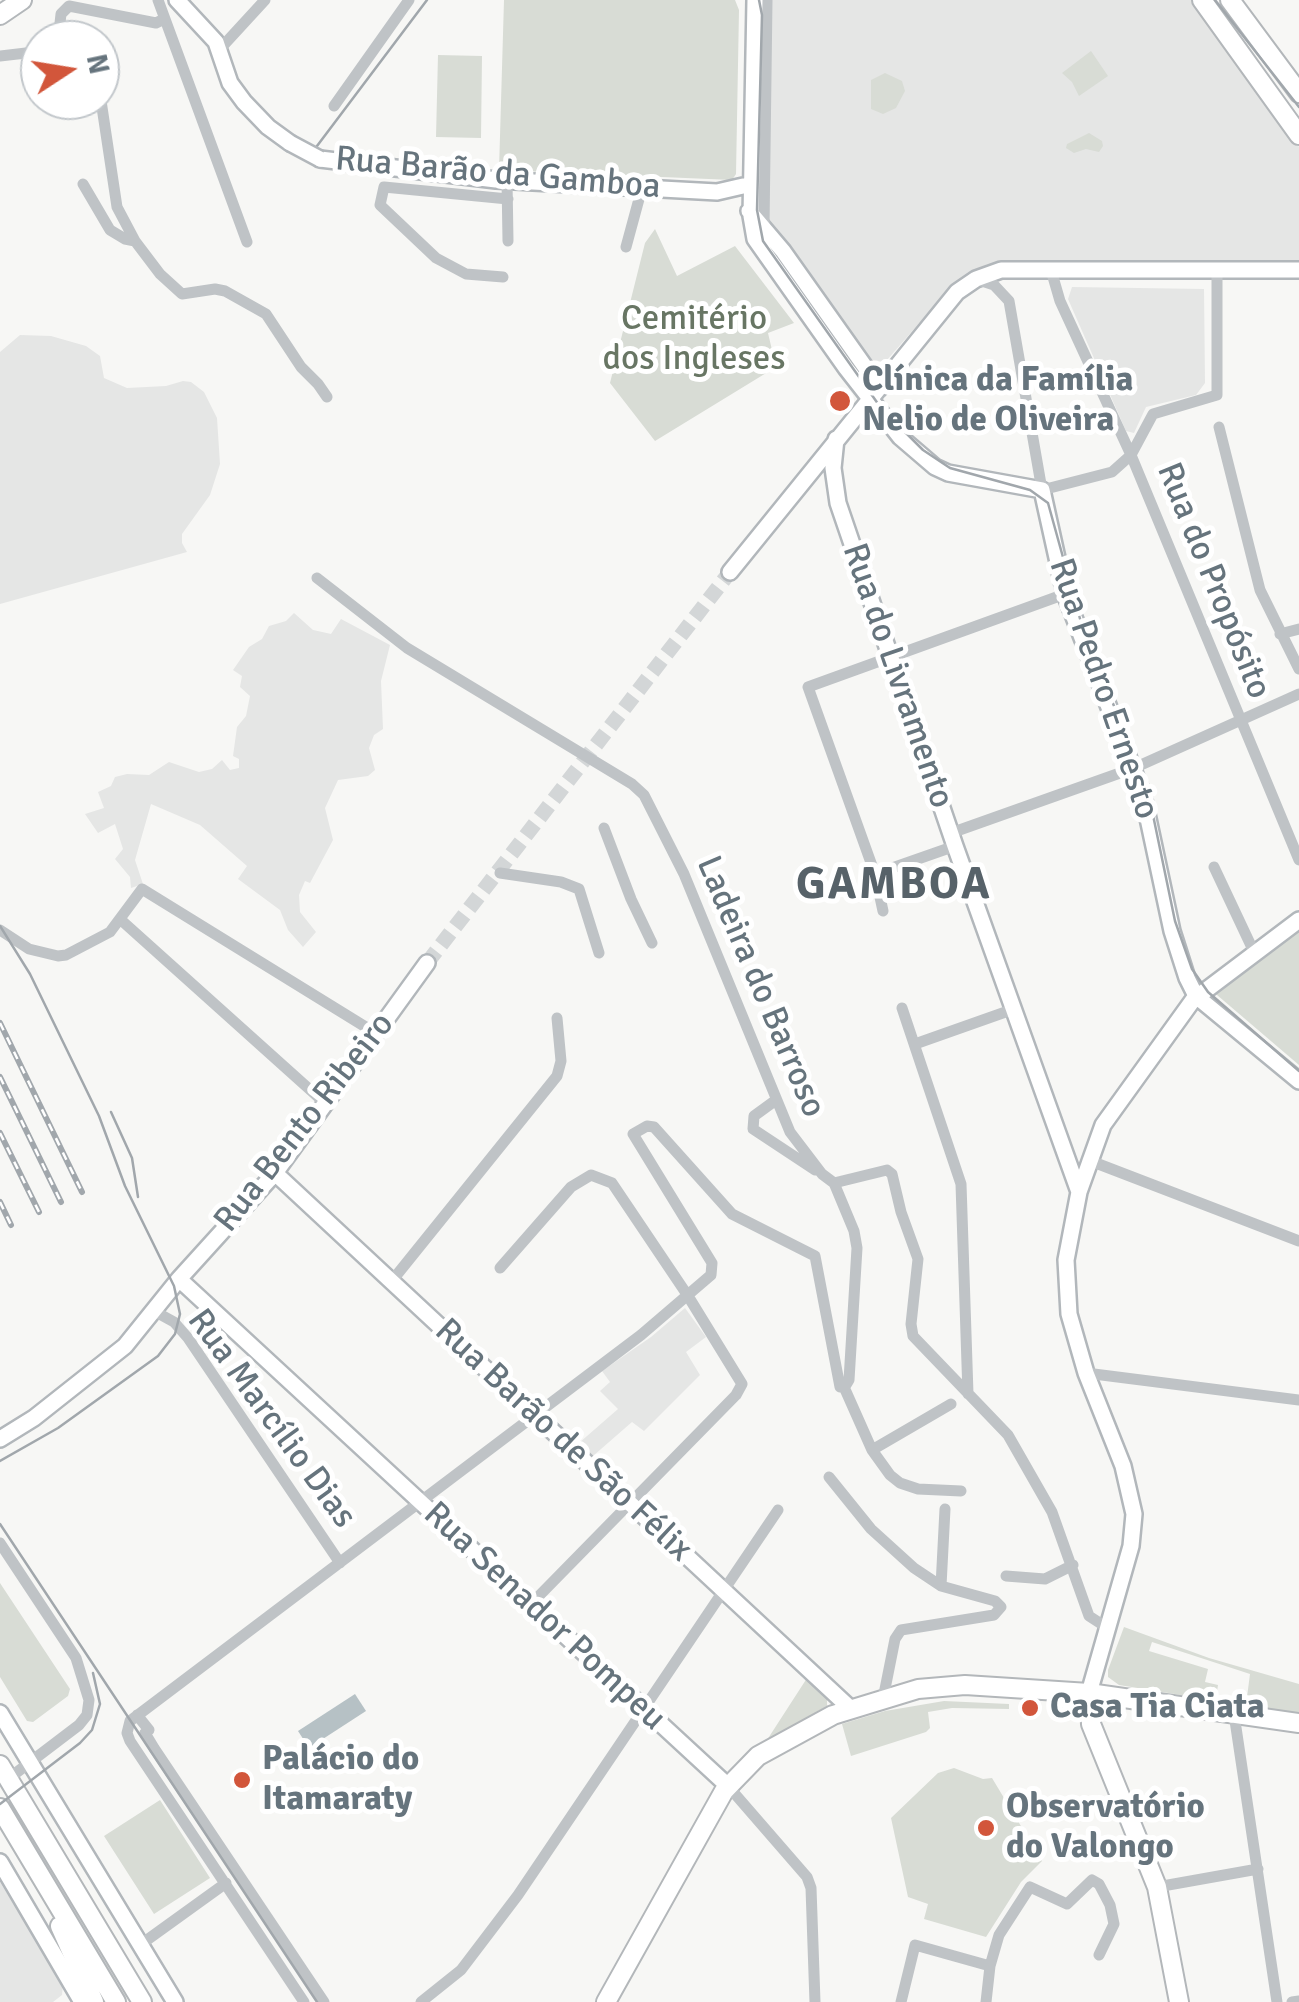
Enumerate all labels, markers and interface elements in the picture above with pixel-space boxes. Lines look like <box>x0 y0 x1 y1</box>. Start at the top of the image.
north arrow <box>20 20 120 120</box>
text: N <box>79 51 116 77</box>
street label: Rua Barão da Gamboa <box>334 139 662 209</box>
park label: Cemitério dos Ingleses <box>602 299 786 381</box>
place label: Clínica da Família Nelio de Oliveira <box>862 360 1134 442</box>
marker: Clínica da Família Nelio de Oliveira <box>827 388 853 414</box>
street label: Rua do Propósito <box>1147 457 1279 705</box>
street label: Rua do Livramento <box>832 538 962 814</box>
street label: Rua Pedro Ernesto <box>1039 553 1167 825</box>
street label: Ladeira do Barroso <box>686 850 834 1124</box>
district label: GAMBOA <box>796 859 992 913</box>
street label: Rua Bento Ribeiro <box>206 1005 404 1241</box>
street label: Rua Marcílio Dias <box>178 1301 364 1537</box>
street label: Rua Barão de São Félix <box>425 1311 701 1571</box>
street label: Rua Senador Pompeu <box>414 1494 674 1740</box>
place label: Casa Tia Ciata <box>1050 1687 1265 1729</box>
marker: Casa Tia Ciata <box>1019 1697 1041 1719</box>
place label: Palácio do Itamaraty <box>262 1739 419 1821</box>
marker: Palácio do Itamaraty <box>231 1769 253 1791</box>
place label: Observatório do Valongo <box>1006 1787 1205 1869</box>
marker: Observatório do Valongo <box>975 1817 997 1839</box>

